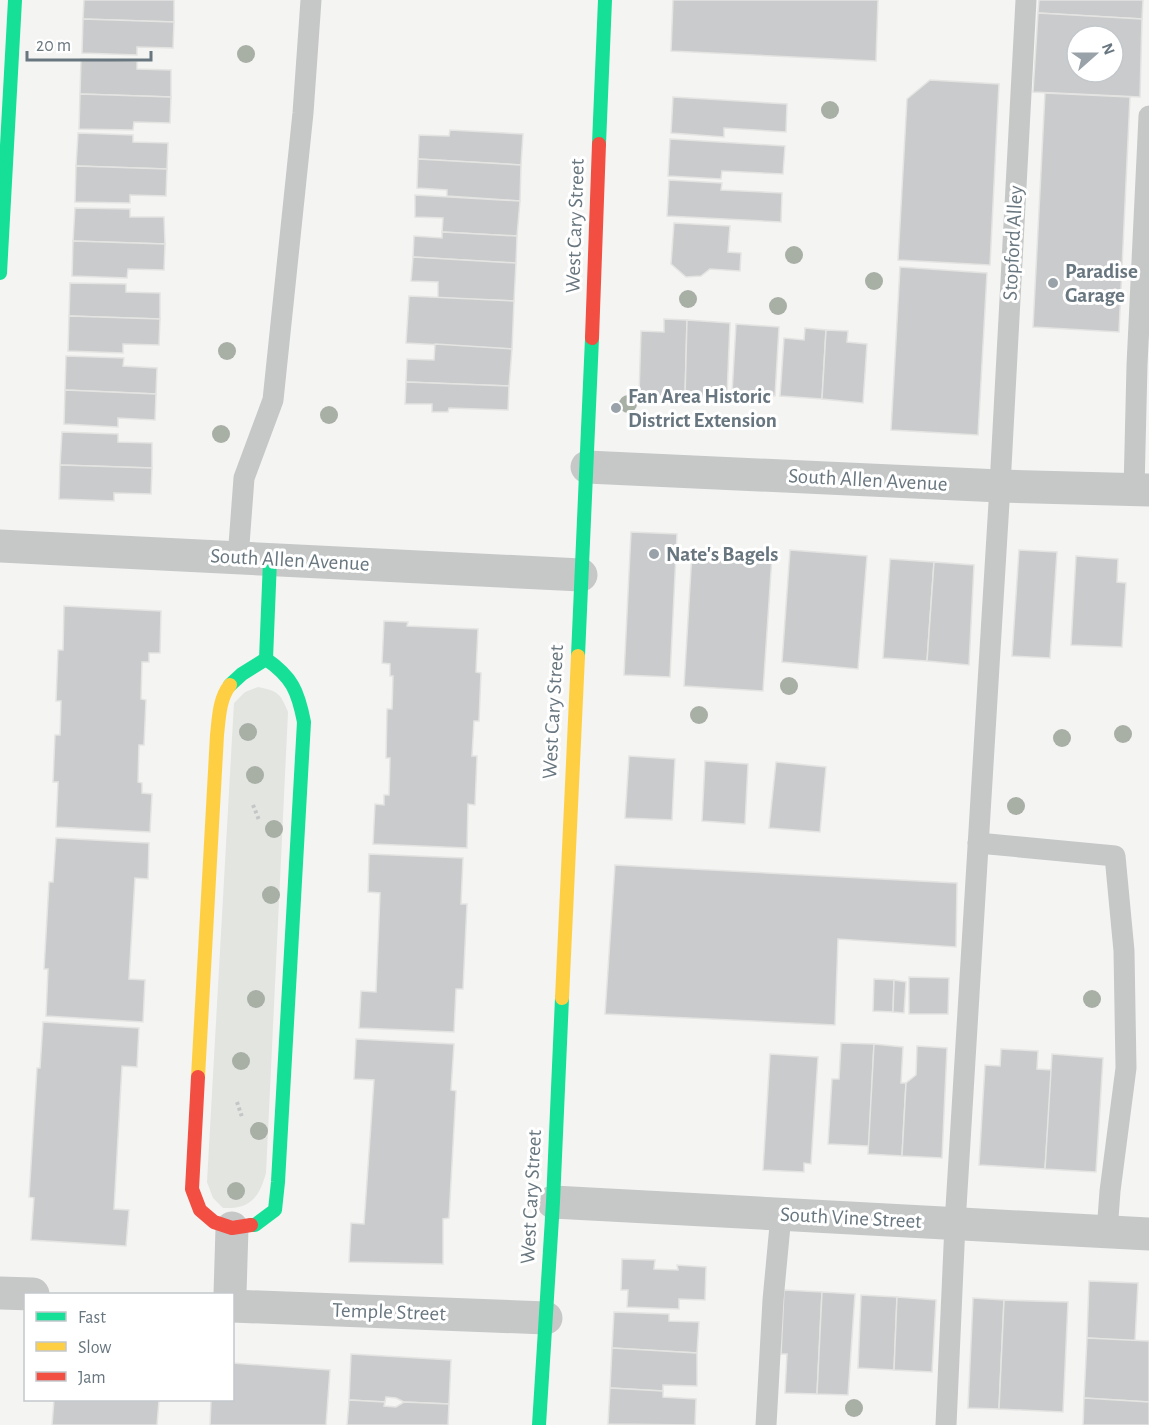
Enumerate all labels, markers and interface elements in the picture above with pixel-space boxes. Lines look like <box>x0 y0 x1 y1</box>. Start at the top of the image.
scale bar <box>27 24 152 62</box>
north arrow <box>1065 24 1125 84</box>
text: 20 m <box>36 37 71 55</box>
text: N <box>1099 41 1118 57</box>
street label: West Cary Street <box>562 158 588 294</box>
street label: Stopford Alley <box>999 185 1027 301</box>
place label: Paradise Garage <box>1065 261 1138 306</box>
marker: Paradise Garage <box>1046 276 1060 290</box>
place label: Fan Area Historic District Extension <box>628 386 777 431</box>
marker: Fan Area Historic District Extension <box>609 401 623 415</box>
street label: South Allen Avenue <box>788 465 948 495</box>
place label: Nate's Bagels <box>666 544 778 565</box>
street label: South Allen Avenue <box>210 545 370 575</box>
marker: Nate's Bagels <box>647 547 661 561</box>
street label: West Cary Street <box>539 644 567 780</box>
street label: West Cary Street <box>517 1129 545 1265</box>
street label: South Vine Street <box>780 1204 923 1232</box>
legend <box>24 1293 234 1401</box>
street label: Temple Street <box>332 1300 447 1324</box>
text: Fast <box>78 1309 106 1327</box>
text: Slow <box>78 1339 111 1357</box>
text: Jam <box>78 1369 106 1387</box>

